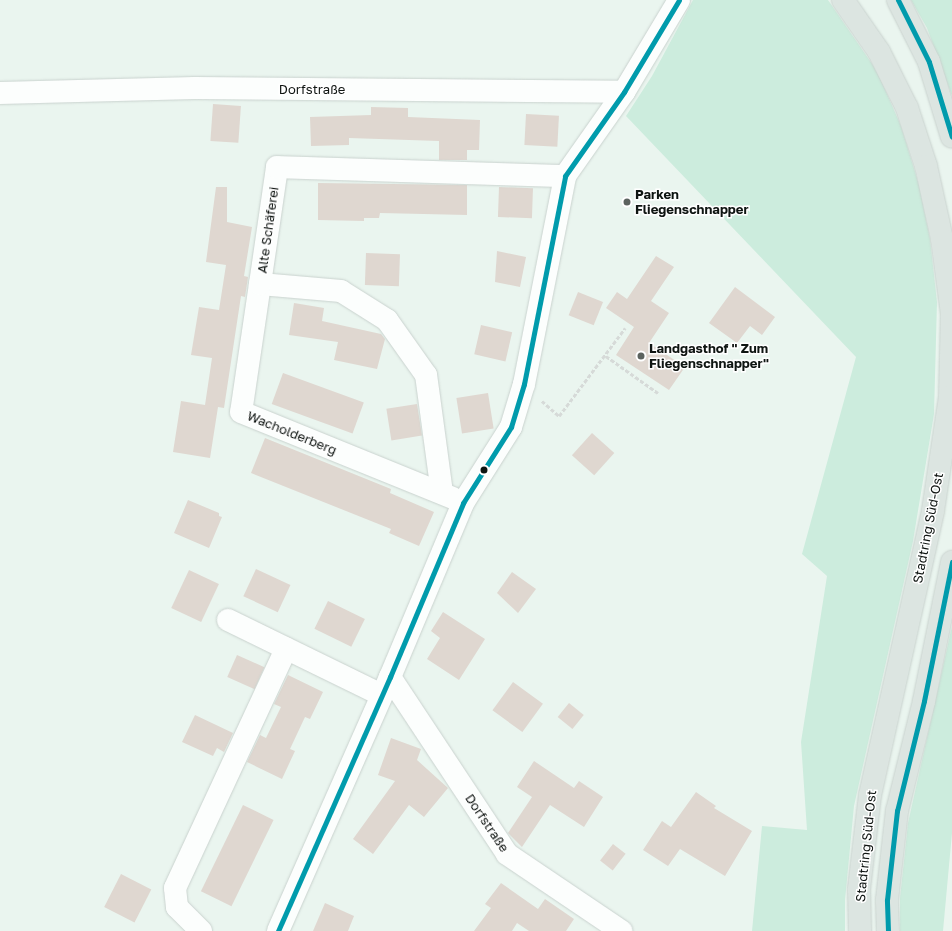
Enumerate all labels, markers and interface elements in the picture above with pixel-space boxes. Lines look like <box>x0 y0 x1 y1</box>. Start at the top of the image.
street label: Dorfstraße <box>279 81 345 97</box>
street label: Alte Schäferei <box>254 186 282 274</box>
place label: Parken Fliegenschnapper <box>635 187 749 218</box>
marker: Parken Fliegenschnapper <box>622 197 632 207</box>
place label: Landgasthof " Zum Fliegenschnapper" <box>649 341 769 372</box>
marker: Landgasthof " Zum Fliegenschnapper" <box>636 351 646 361</box>
street label: Wacholderberg <box>245 408 339 458</box>
unlabelled marker <box>479 465 489 475</box>
street label: Stadtring Süd-Ost <box>910 471 946 585</box>
street label: Stadtring Süd-Ost <box>852 789 880 903</box>
street label: Dorfstraße <box>462 791 512 855</box>

